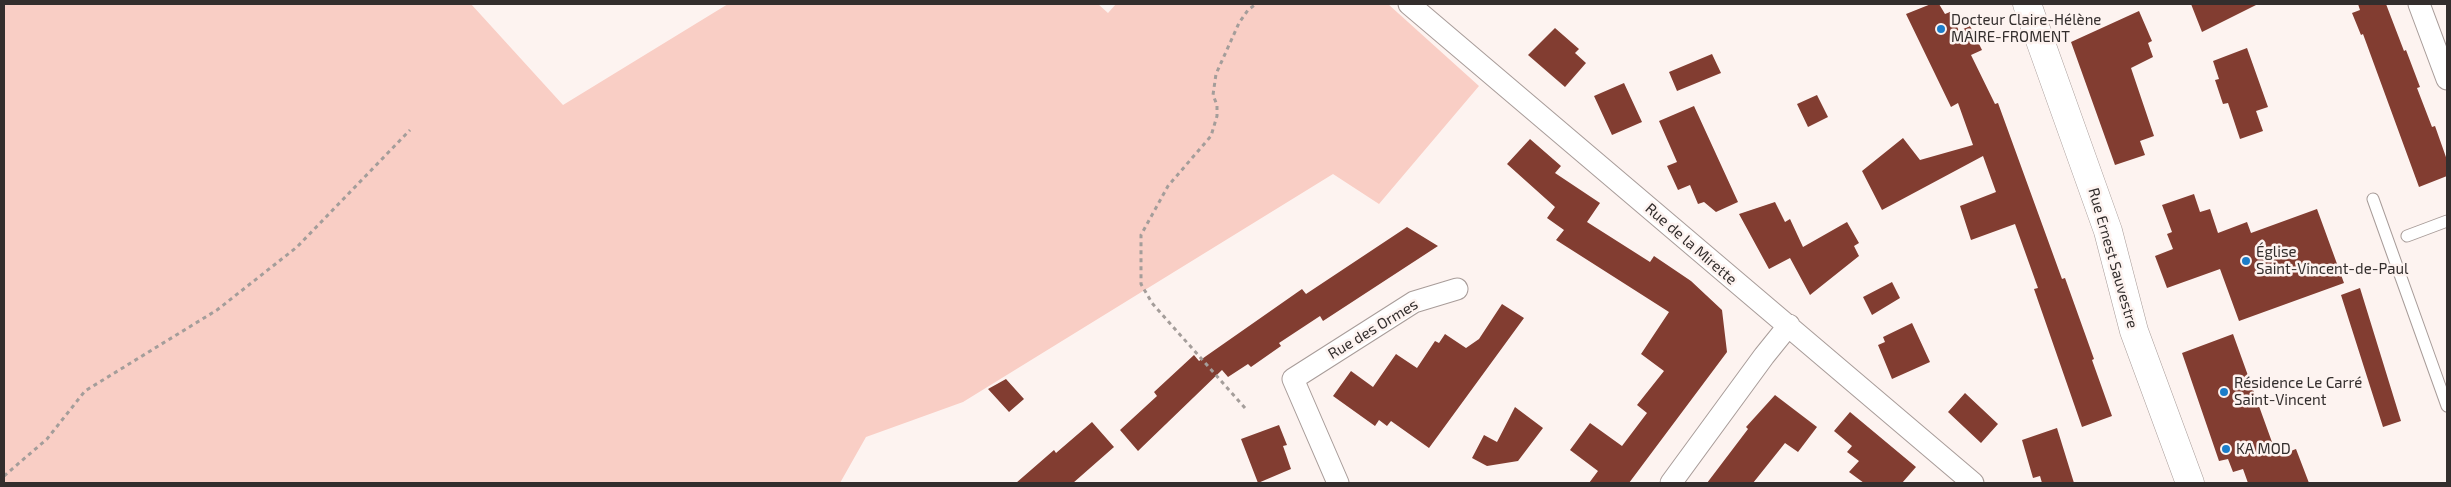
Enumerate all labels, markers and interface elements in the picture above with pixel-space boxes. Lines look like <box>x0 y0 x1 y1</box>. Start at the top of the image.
place label: Docteur Claire-Hélène MAIRE-FROMENT <box>1951 11 2101 46</box>
marker: Docteur Claire-Hélène MAIRE-FROMENT <box>1935 23 1947 35</box>
street label: Rue Ernest Sauvestre <box>2084 186 2142 330</box>
street label: Rue de la Mirette <box>1642 199 1740 289</box>
place label: Église Saint-Vincent-de-Paul <box>2256 243 2409 278</box>
marker: Église Saint-Vincent-de-Paul <box>2240 255 2252 267</box>
street label: Rue des Ormes <box>1325 295 1421 363</box>
place label: Résidence Le Carré Saint-Vincent <box>2234 374 2362 409</box>
marker: Résidence Le Carré Saint-Vincent <box>2218 386 2230 398</box>
place label: KA MOD <box>2236 440 2291 458</box>
marker: KA MOD <box>2220 443 2232 455</box>

